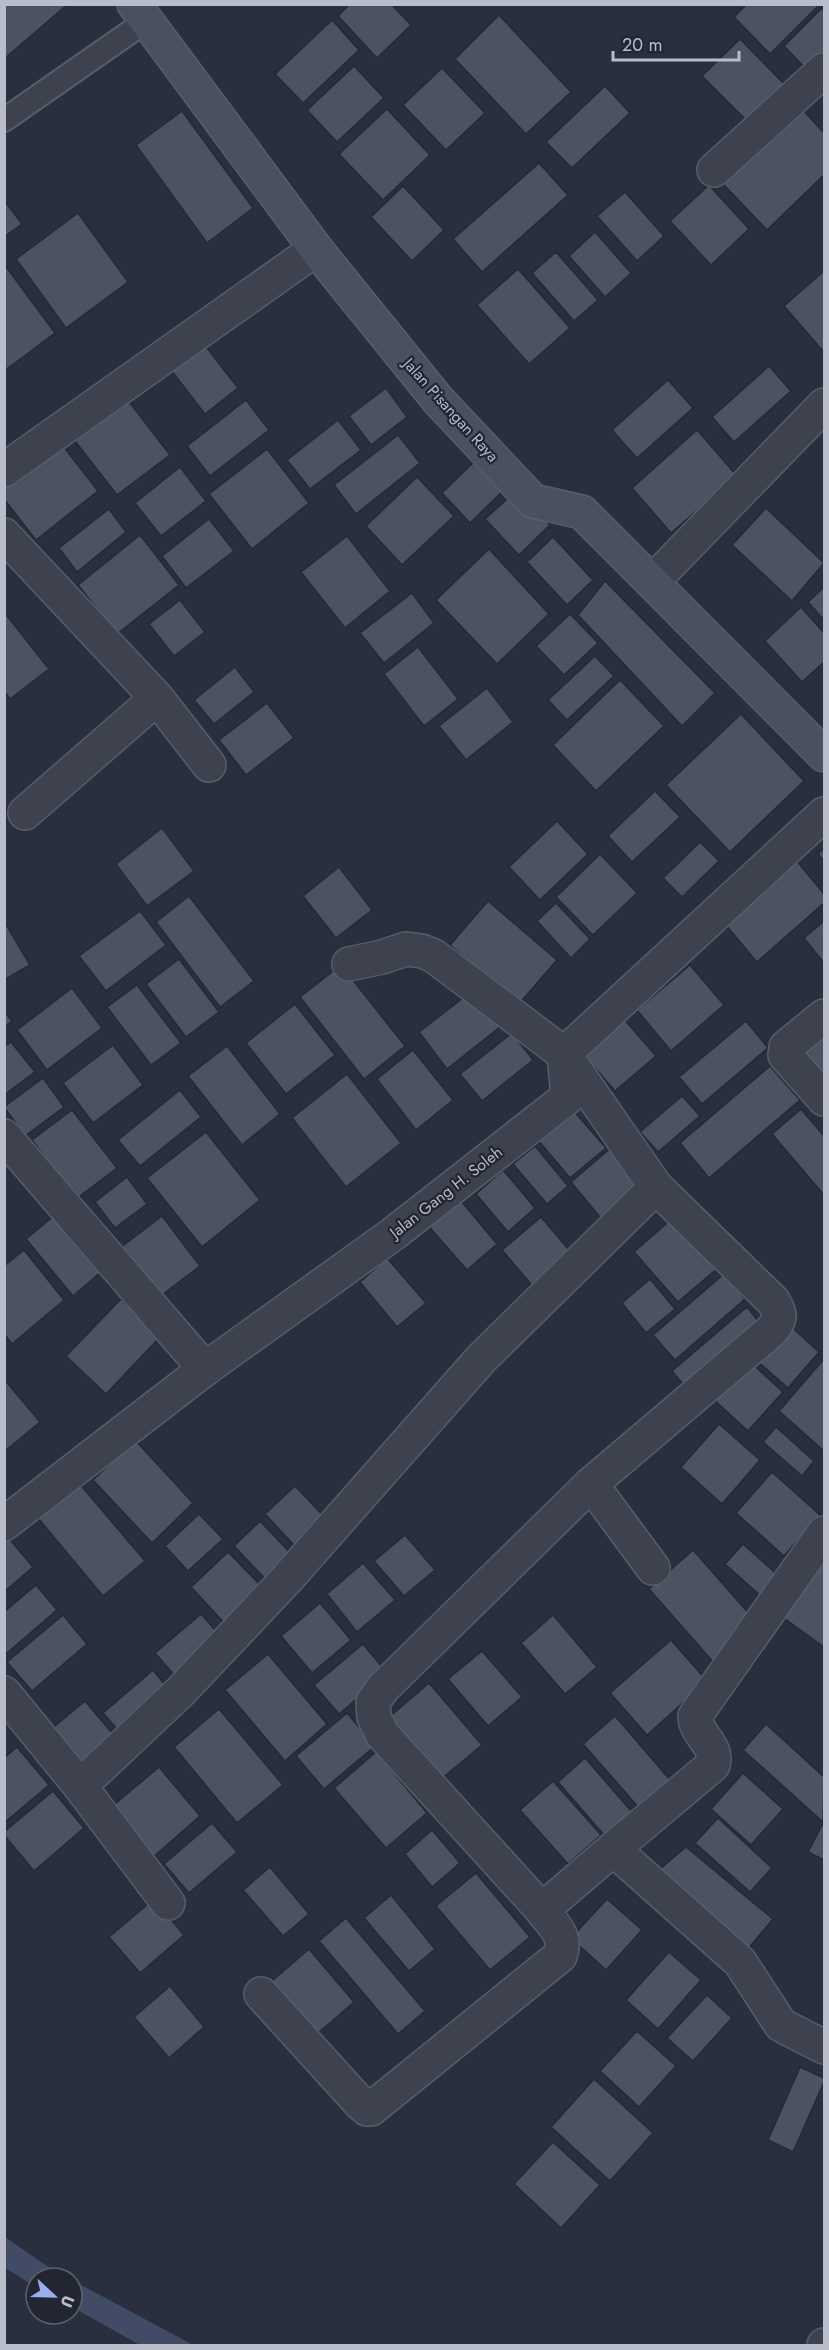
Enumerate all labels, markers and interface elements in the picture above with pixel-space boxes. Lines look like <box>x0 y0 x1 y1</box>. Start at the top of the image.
scale bar <box>613 24 739 62</box>
text: 20 m <box>622 32 662 58</box>
street label: Jalan Pisangan Raya <box>397 351 504 467</box>
street label: Jalan Gang H. Soleh <box>383 1141 507 1245</box>
north arrow <box>24 2266 84 2326</box>
text: U <box>55 2292 80 2311</box>

